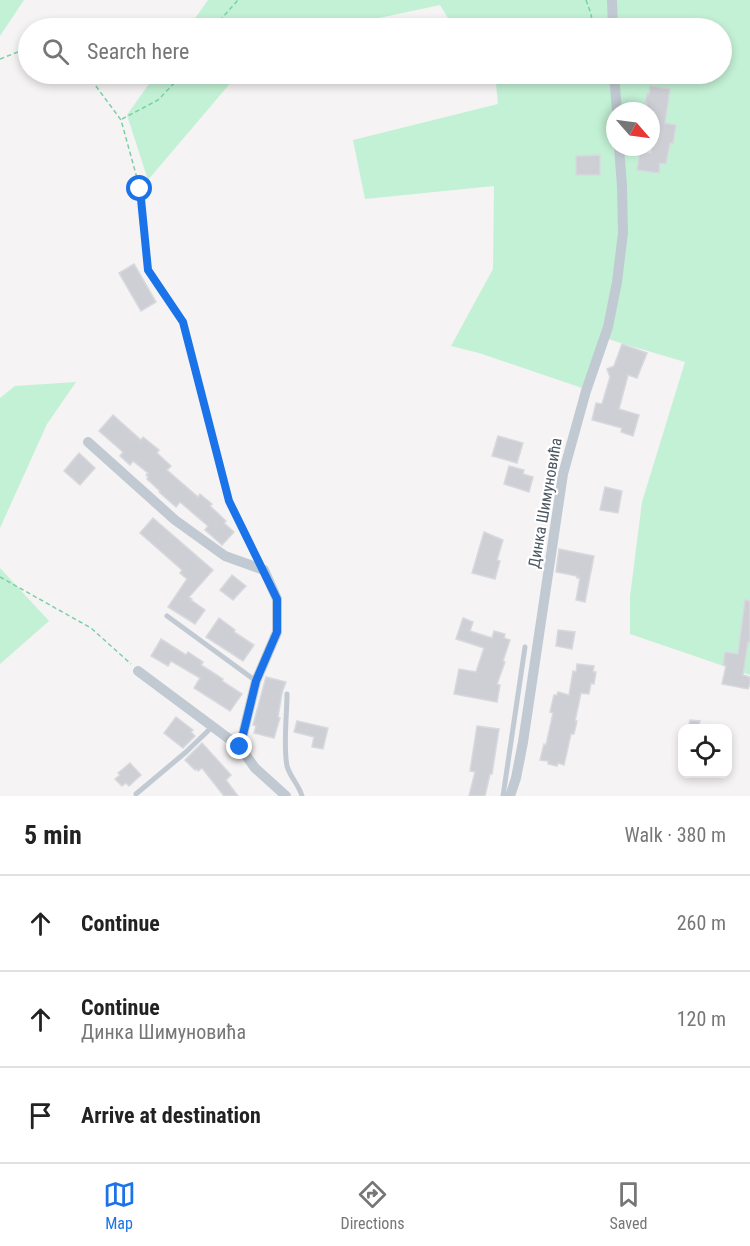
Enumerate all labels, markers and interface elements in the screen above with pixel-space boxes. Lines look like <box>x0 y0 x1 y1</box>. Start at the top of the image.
search box <box>18 18 732 84</box>
icon: search <box>39 35 72 68</box>
text: Search here <box>87 39 189 64</box>
north arrow <box>606 102 660 156</box>
route start <box>126 175 152 201</box>
street label: Динка Шимуновића <box>524 436 566 570</box>
map controls <box>678 724 732 778</box>
button: locate <box>678 724 732 778</box>
route end <box>226 733 252 759</box>
text: 5 min <box>24 820 82 850</box>
text: Walk · 380 m <box>625 823 726 847</box>
icon: ahead <box>24 907 57 940</box>
text: Continue <box>81 911 160 936</box>
text: 260 m <box>677 911 726 935</box>
text: Continue <box>81 995 160 1020</box>
icon: ahead <box>24 1003 57 1036</box>
text: 120 m <box>677 1007 726 1031</box>
text: Динка Шимуновића <box>81 1020 246 1044</box>
icon: arrive <box>24 1099 57 1132</box>
text: Arrive at destination <box>81 1103 261 1128</box>
tab: Map <box>103 1178 136 1233</box>
tab: Directions <box>341 1178 404 1233</box>
tab: Saved <box>609 1178 647 1233</box>

